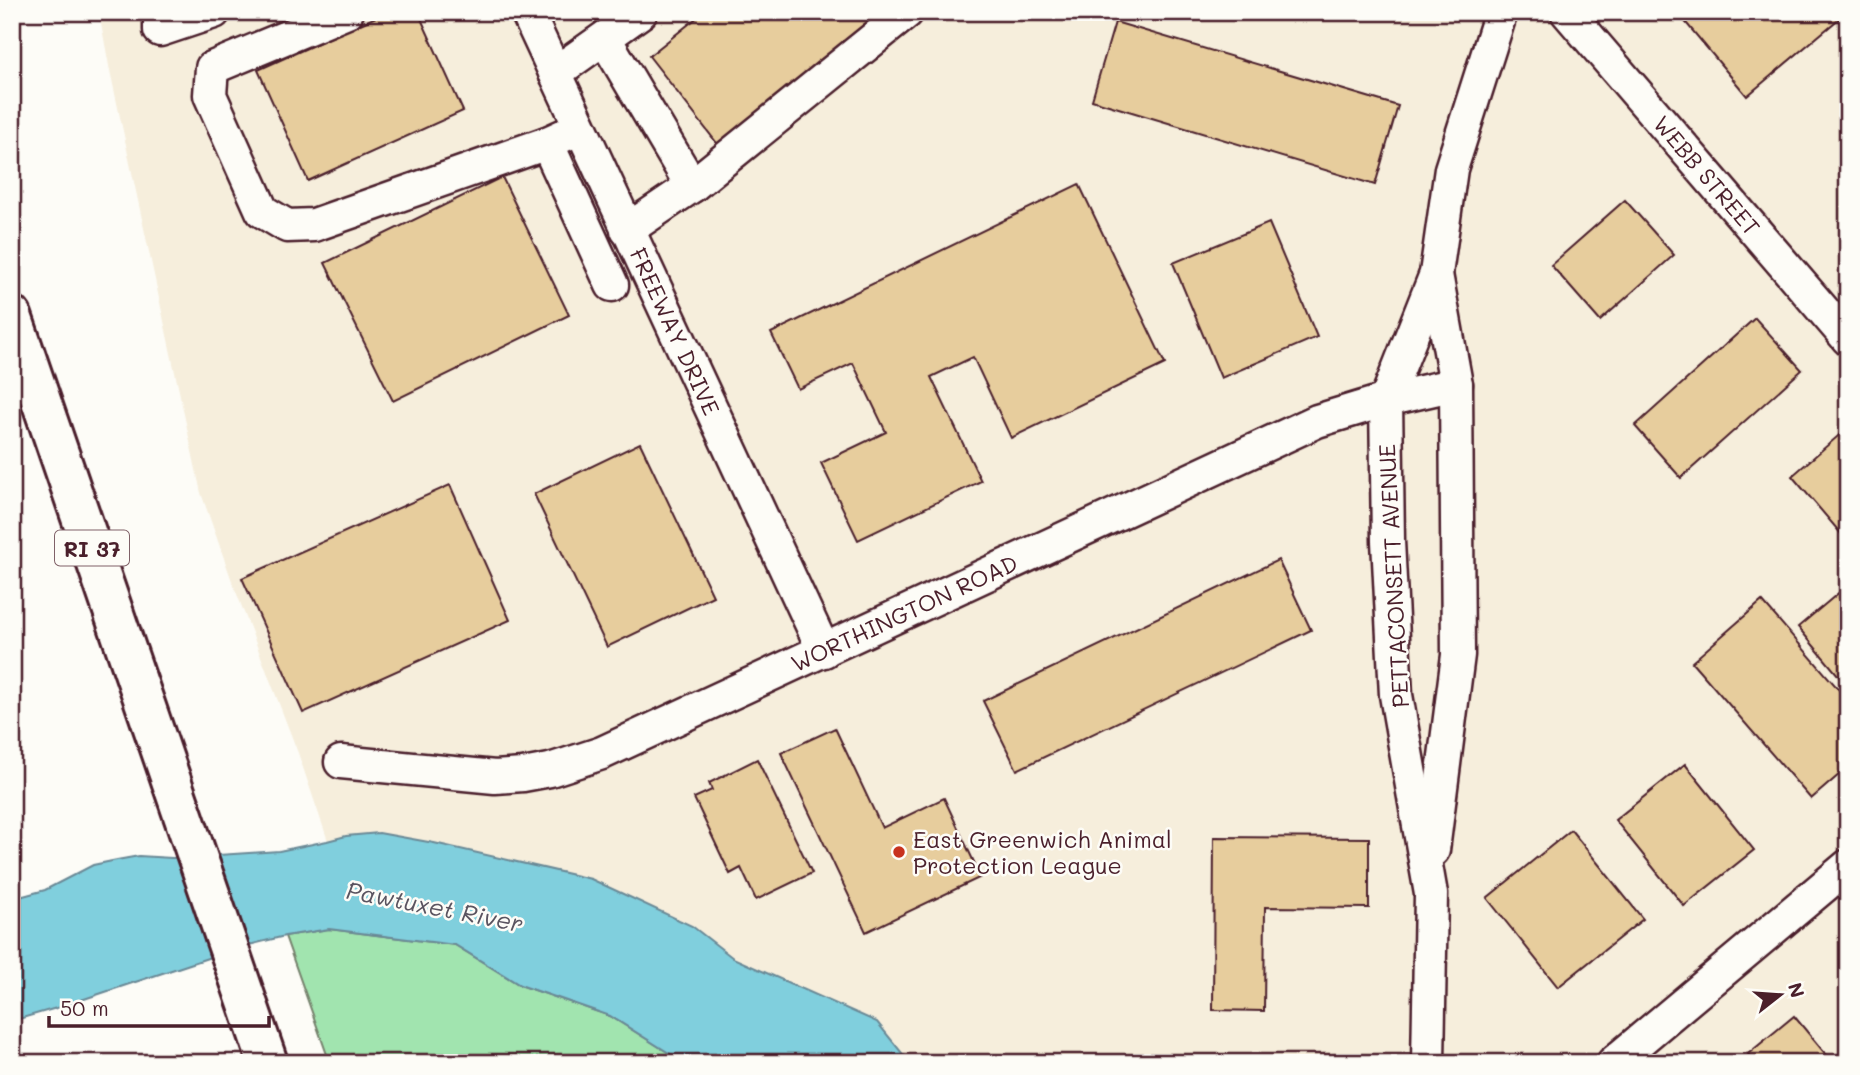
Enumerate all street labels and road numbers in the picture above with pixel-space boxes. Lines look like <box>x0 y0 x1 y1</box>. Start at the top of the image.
street label: WEBB STREET <box>1647 109 1767 241</box>
street label: FREEWAY DRIVE <box>624 243 727 420</box>
street label: PETTACONSETT AVENUE <box>1371 443 1415 709</box>
road number: RI 37 <box>55 530 129 566</box>
street label: WORTHINGTON ROAD <box>786 547 1022 678</box>

